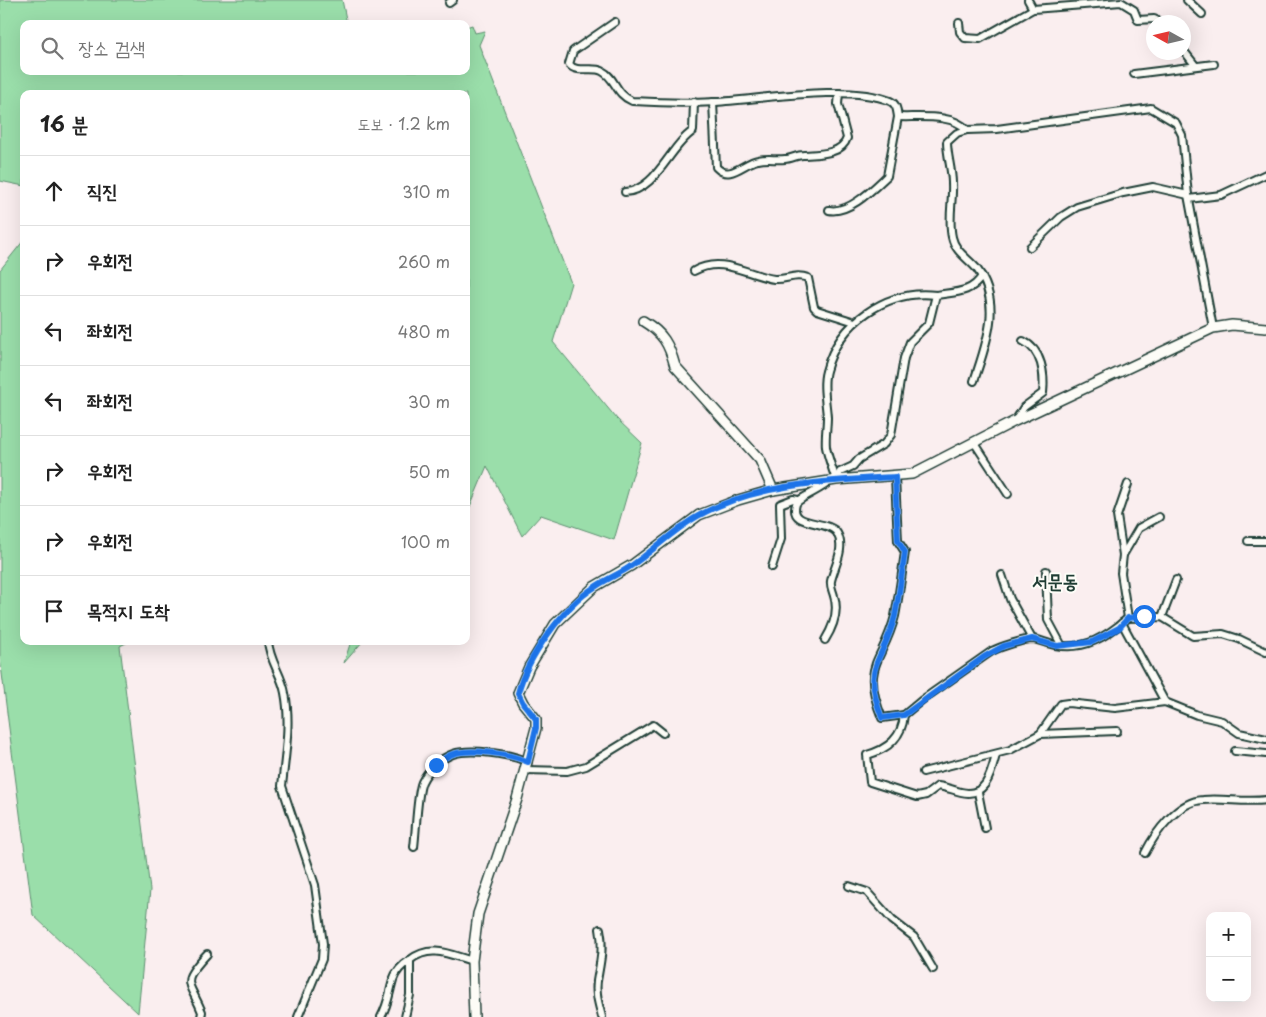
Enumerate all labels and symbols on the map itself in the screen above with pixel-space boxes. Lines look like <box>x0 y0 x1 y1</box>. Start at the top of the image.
north arrow <box>1146 15 1191 60</box>
district label: 서문동 <box>1032 566 1078 594</box>
route start <box>1133 605 1156 628</box>
route end <box>425 754 448 777</box>

